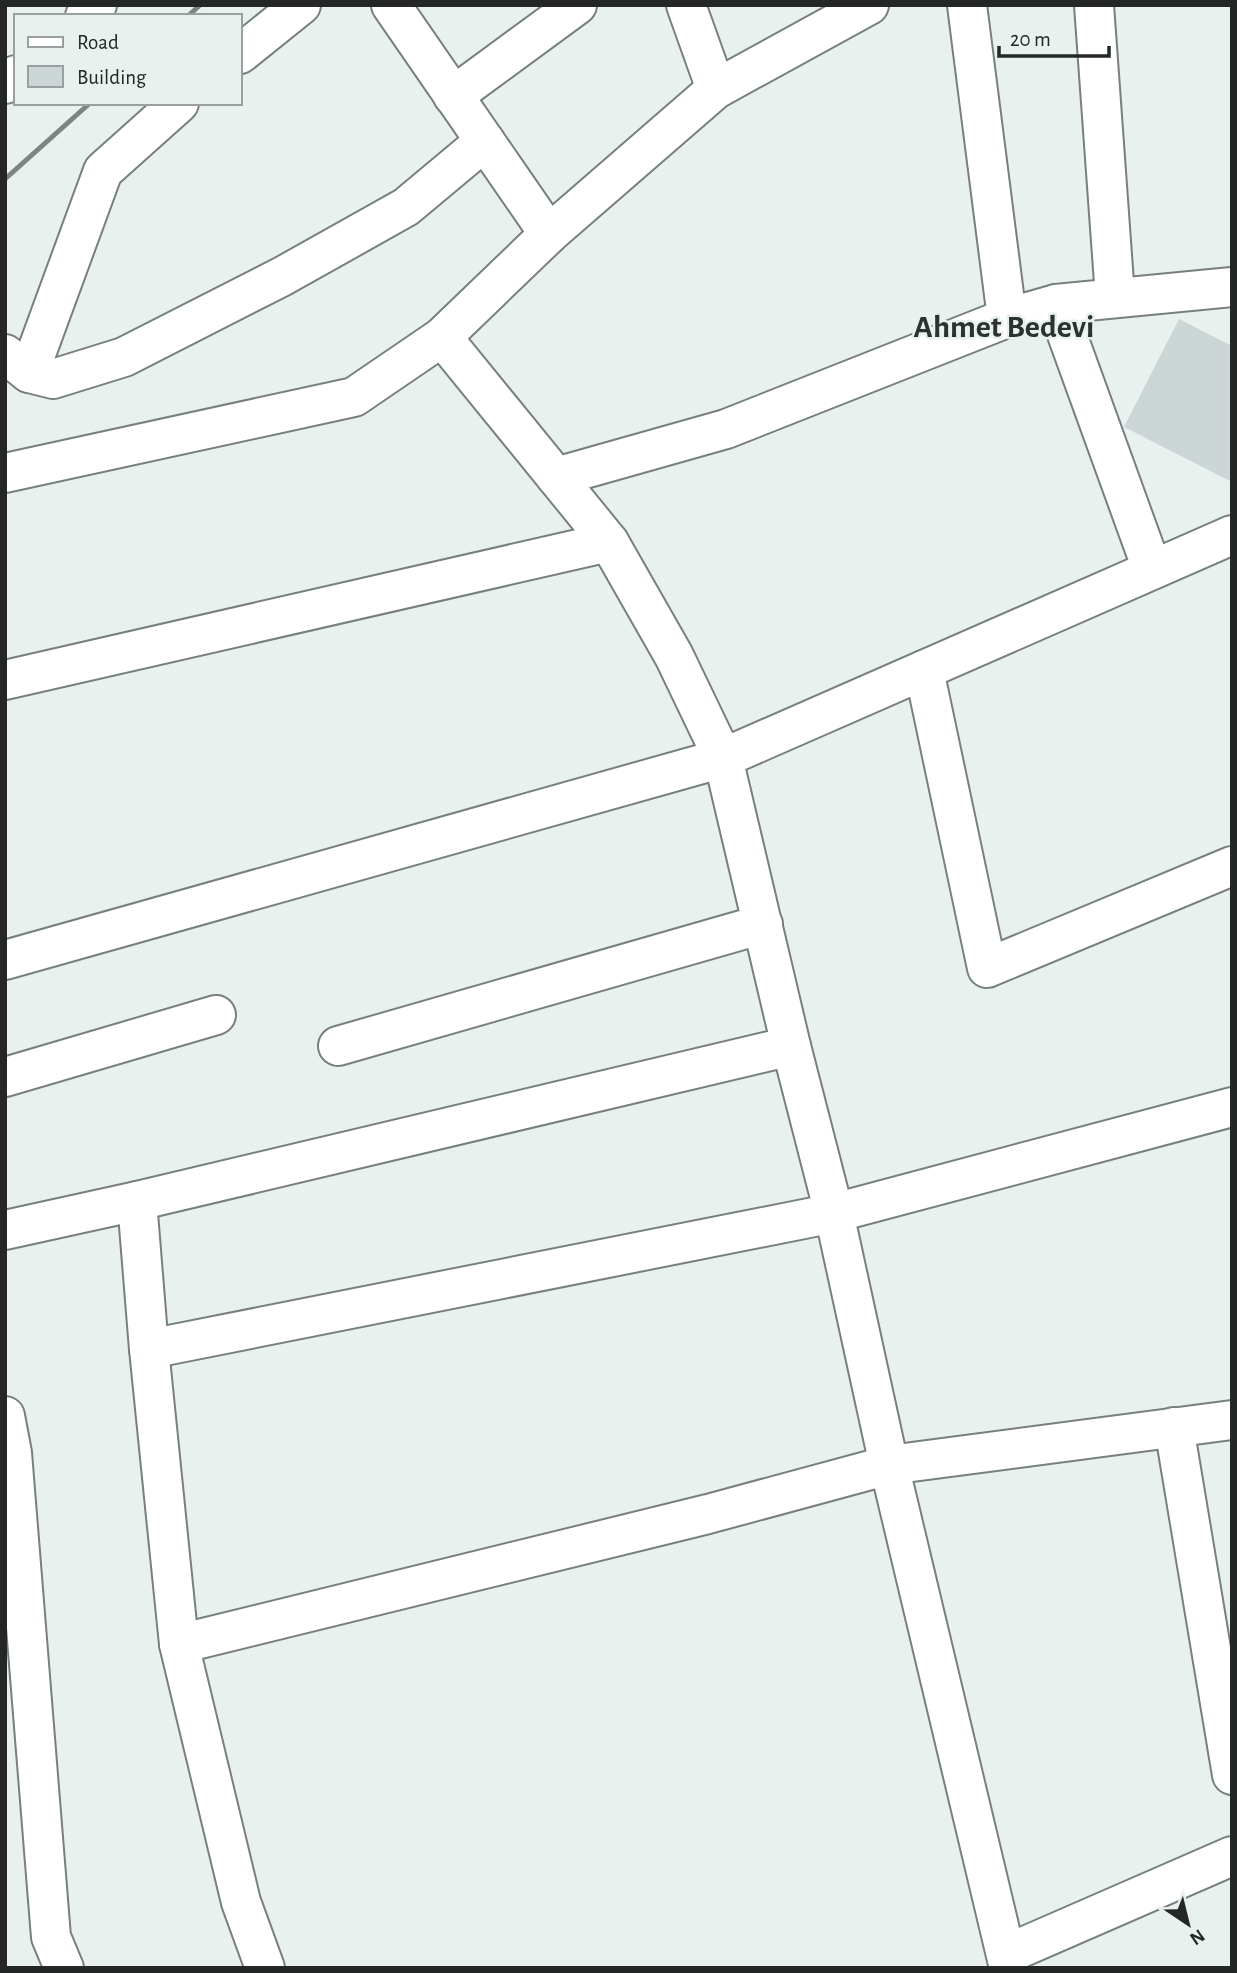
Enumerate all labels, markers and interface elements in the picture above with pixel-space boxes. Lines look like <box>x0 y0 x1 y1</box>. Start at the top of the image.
legend <box>14 14 242 105</box>
scale bar <box>999 14 1109 58</box>
text: 20 m <box>1010 29 1051 50</box>
text: Road <box>77 32 119 53</box>
text: Building <box>77 67 147 88</box>
district label: Ahmet Bedevi <box>914 311 1094 343</box>
north arrow <box>1153 1889 1223 1959</box>
text: N <box>1186 1925 1208 1948</box>

